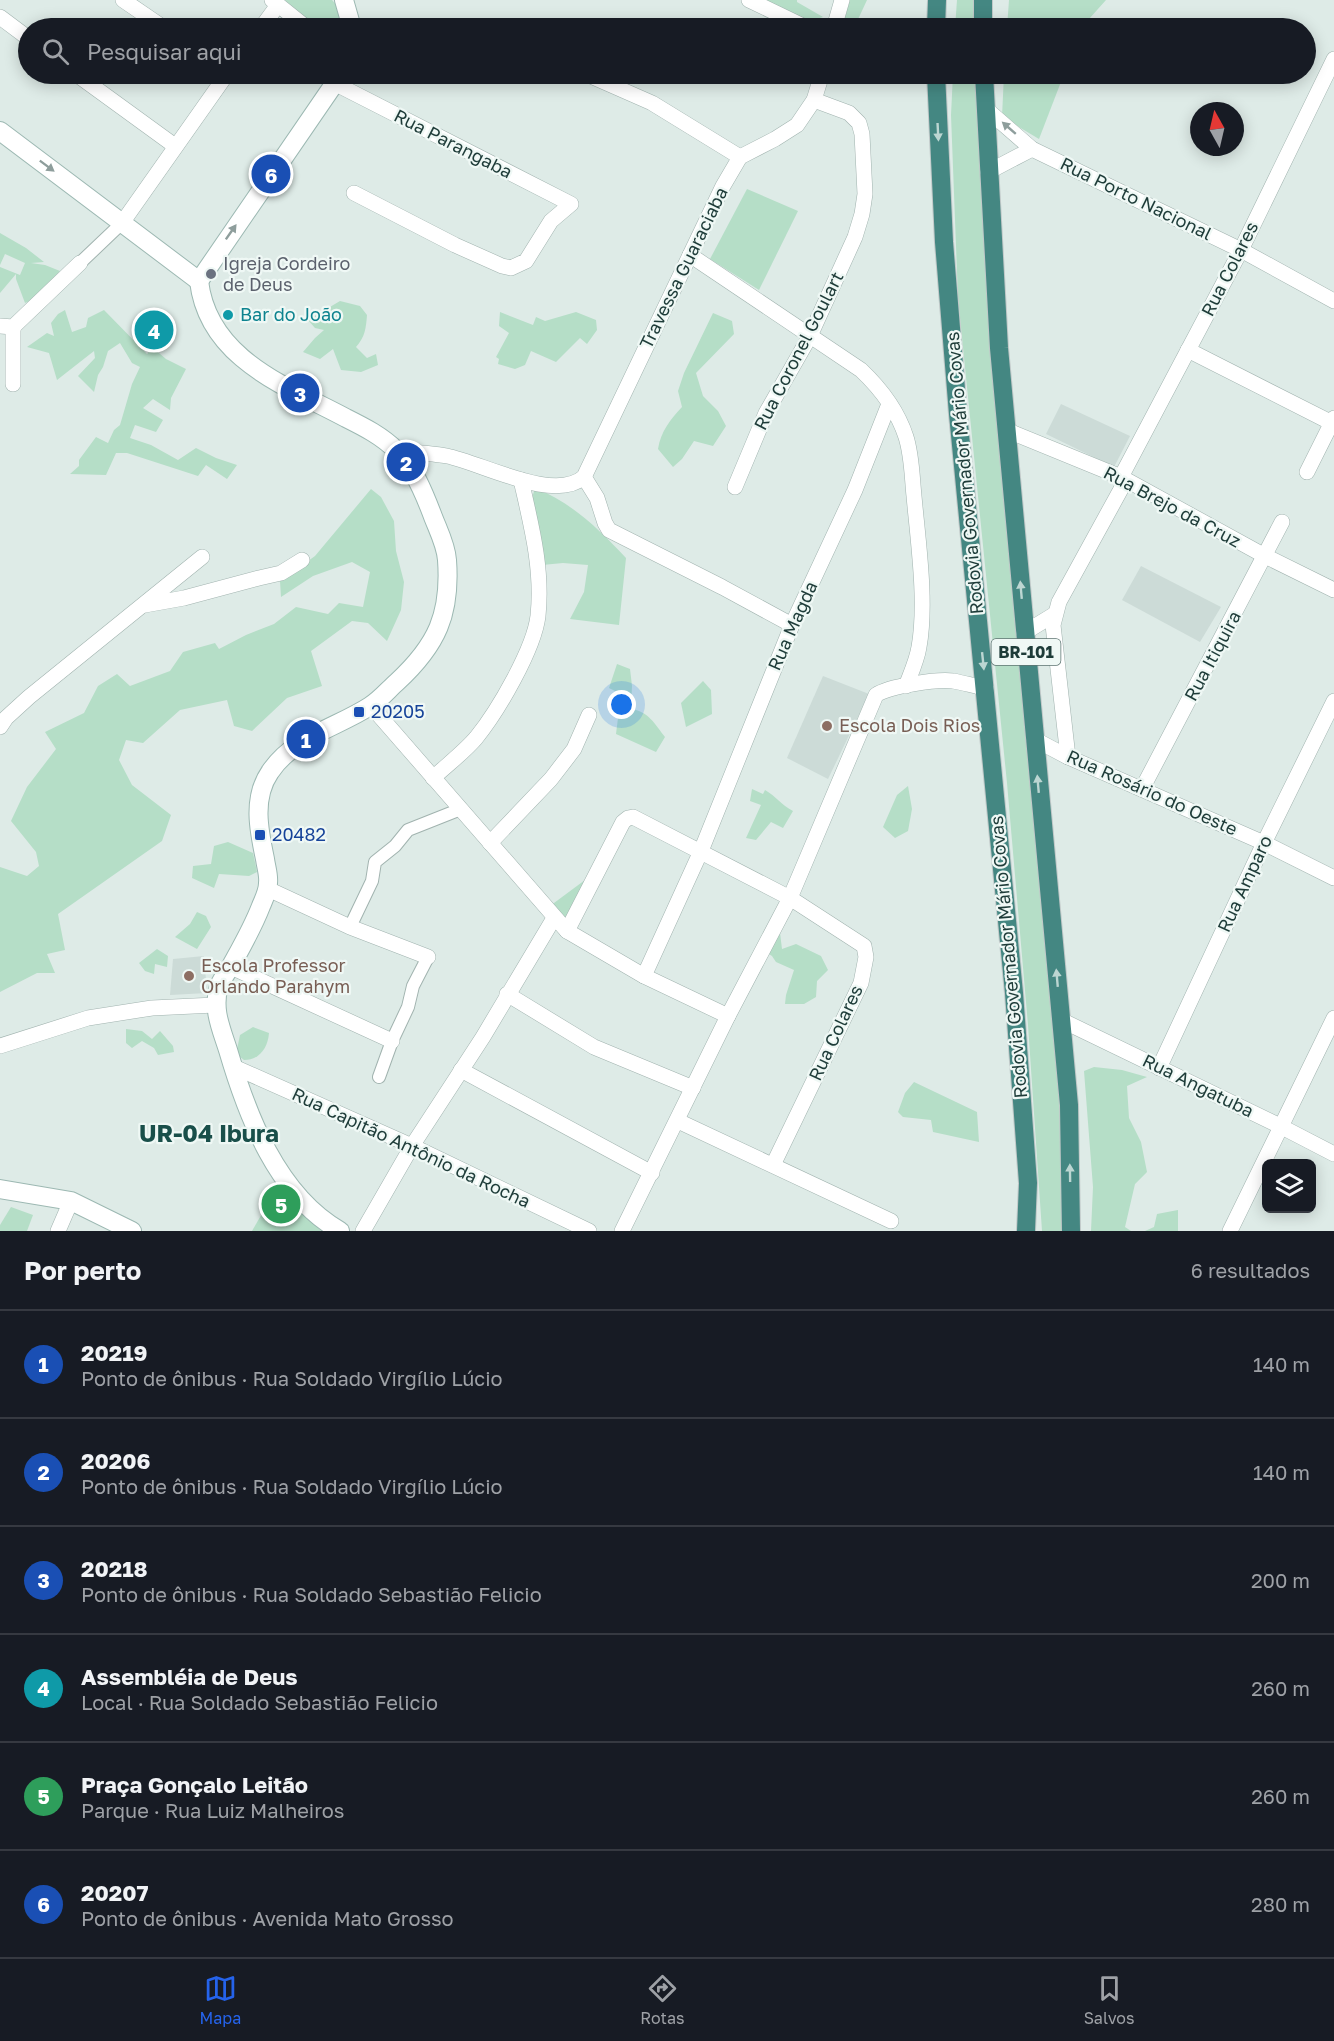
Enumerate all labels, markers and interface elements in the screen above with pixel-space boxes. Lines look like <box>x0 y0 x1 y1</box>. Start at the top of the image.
search box <box>18 18 1316 84</box>
icon: search <box>39 35 72 68</box>
text: Pesquisar aqui <box>87 38 242 65</box>
north arrow <box>1190 102 1244 156</box>
street label: Rua Parangaba <box>391 104 516 182</box>
one-way arrow <box>1001 121 1016 135</box>
one-way arrow <box>933 122 942 141</box>
pin: 6 <box>252 152 290 196</box>
street label: Rua Porto Nacional <box>1057 152 1216 244</box>
one-way arrow <box>38 160 54 172</box>
street label: Travessa Guaraciaba <box>634 183 732 352</box>
street label: Rua Colares <box>1196 218 1262 320</box>
one-way arrow <box>225 225 237 241</box>
place label: Igreja Cordeiro de Deus <box>223 252 350 295</box>
marker: Igreja Cordeiro de Deus <box>204 267 218 281</box>
street label: Rua Coronel Goulart <box>749 268 848 433</box>
place label: Bar do João <box>240 303 342 325</box>
pin: 4 <box>134 308 174 352</box>
marker: Bar do João <box>221 308 235 322</box>
street label: Rodovia Governador Mário Covas <box>941 331 987 615</box>
pin: 3 <box>280 370 320 416</box>
pin: 2 <box>386 440 426 484</box>
street label: Rua Brejo da Cruz <box>1100 461 1245 552</box>
street label: Rua Magda <box>763 578 822 674</box>
one-way arrow <box>1016 580 1025 599</box>
street label: Rua Itiquira <box>1179 607 1245 704</box>
road number: BR-101 <box>992 639 1060 665</box>
one-way arrow <box>978 652 988 671</box>
your location <box>607 690 636 719</box>
place label: 20205 <box>371 700 425 722</box>
marker: 20205 <box>352 705 366 719</box>
place label: Escola Dois Rios <box>839 714 980 736</box>
pin: 1 <box>286 716 326 762</box>
marker: Escola Dois Rios <box>820 719 834 733</box>
street label: Rua Rosário do Oeste <box>1064 745 1241 840</box>
one-way arrow <box>1033 774 1043 793</box>
street label: Rodovia Governador Mário Covas <box>985 815 1031 1099</box>
place label: 20482 <box>272 823 326 845</box>
marker: 20482 <box>253 828 267 842</box>
street label: Rua Amparo <box>1212 832 1276 935</box>
place label: Escola Professor Orlando Parahym <box>201 954 350 997</box>
marker: Escola Professor Orlando Parahym <box>182 969 196 983</box>
one-way arrow <box>1052 969 1062 988</box>
street label: Rua Colares <box>803 981 867 1084</box>
street label: Rua Angatuba <box>1139 1049 1258 1122</box>
street label: Rua Capitão Antônio da Rocha <box>289 1082 534 1212</box>
district label: UR-04 Ibura <box>139 1118 279 1147</box>
map controls <box>1262 1159 1316 1213</box>
button: layers <box>1262 1159 1316 1213</box>
one-way arrow <box>1065 1163 1075 1182</box>
pin: 5 <box>262 1182 300 1226</box>
text: Por perto <box>24 1255 141 1286</box>
text: 6 resultados <box>1191 1258 1310 1282</box>
text: 20219 <box>81 1339 147 1366</box>
text: 1 <box>38 1352 49 1376</box>
text: 140 m <box>1253 1352 1310 1376</box>
text: Ponto de ônibus · Rua Soldado Virgílio Lúcio <box>81 1366 503 1390</box>
text: 20206 <box>81 1447 150 1474</box>
text: 2 <box>37 1460 50 1484</box>
text: 140 m <box>1253 1460 1310 1484</box>
text: Ponto de ônibus · Rua Soldado Virgílio Lúcio <box>81 1474 503 1498</box>
text: 20218 <box>81 1555 148 1582</box>
text: 3 <box>37 1568 50 1592</box>
text: 200 m <box>1251 1568 1310 1592</box>
text: Ponto de ônibus · Rua Soldado Sebastião Felicio <box>81 1582 542 1606</box>
text: Assembléia de Deus <box>81 1663 298 1690</box>
text: 4 <box>37 1676 50 1700</box>
text: 260 m <box>1251 1676 1310 1700</box>
text: Local · Rua Soldado Sebastião Felicio <box>81 1690 438 1714</box>
text: Praça Gonçalo Leitão <box>81 1771 308 1798</box>
text: 5 <box>37 1784 50 1808</box>
text: 260 m <box>1251 1784 1310 1808</box>
text: Parque · Rua Luiz Malheiros <box>81 1798 344 1822</box>
text: 20207 <box>81 1879 148 1906</box>
text: 6 <box>37 1892 50 1916</box>
text: 280 m <box>1251 1892 1310 1916</box>
text: Ponto de ônibus · Avenida Mato Grosso <box>81 1906 454 1930</box>
tab: Mapa <box>200 1972 241 2028</box>
tab: Rotas <box>640 1972 685 2028</box>
tab: Salvos <box>1084 1972 1134 2028</box>

